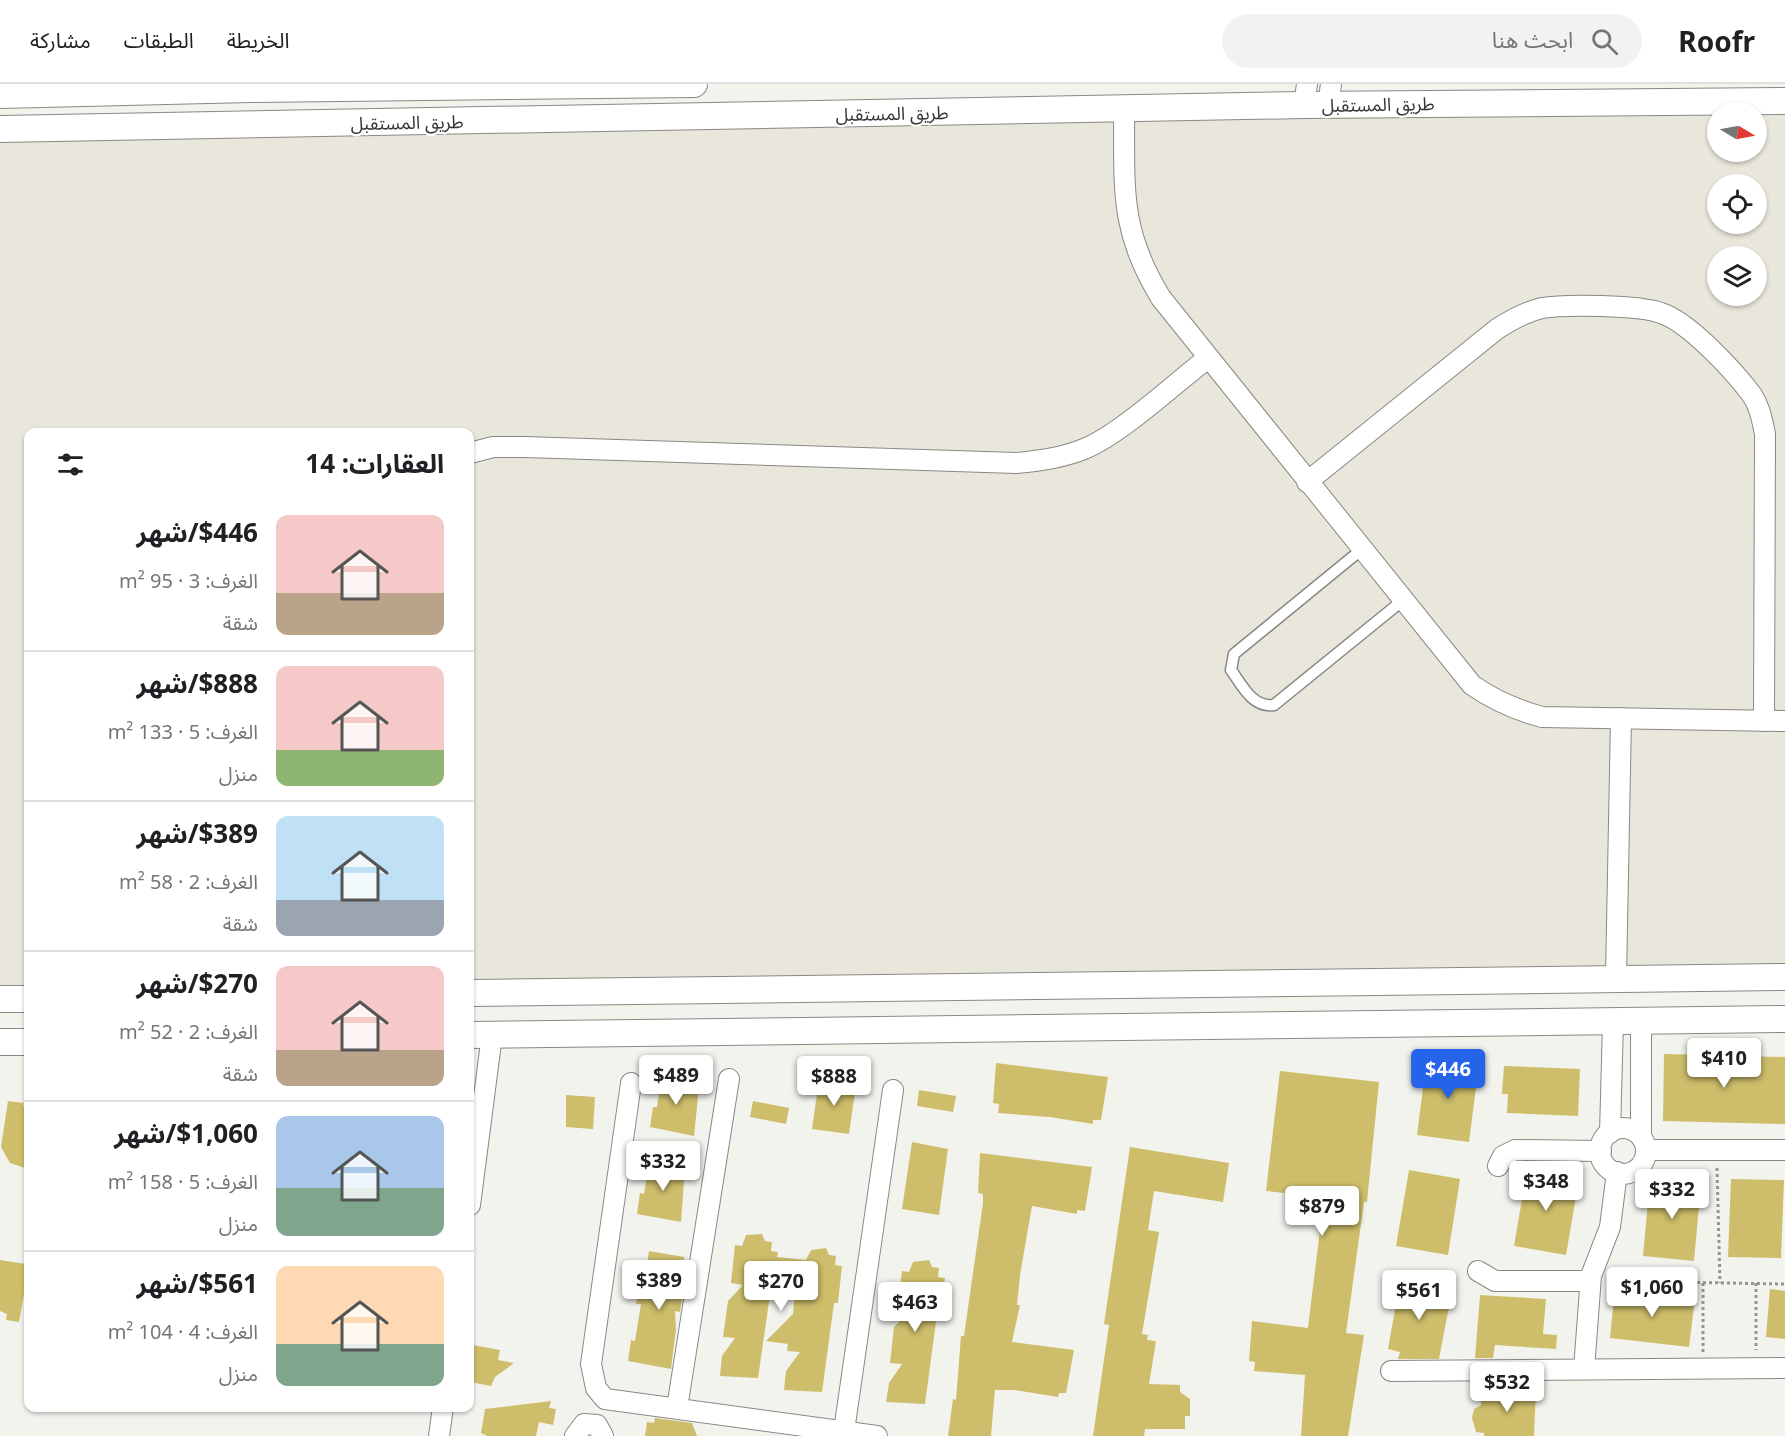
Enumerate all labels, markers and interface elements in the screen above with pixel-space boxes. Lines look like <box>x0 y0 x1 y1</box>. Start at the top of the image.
search box <box>1222 14 1642 68</box>
text: Roofr <box>1678 22 1755 60</box>
text: ابحث هنا <box>1492 24 1573 54</box>
icon: search <box>1588 25 1621 58</box>
text: مشاركة <box>30 26 91 54</box>
text: الطبقات <box>124 26 194 54</box>
text: الخريطة <box>227 26 290 54</box>
street label: طريق المستقبل <box>1321 91 1435 117</box>
street label: طريق المستقبل <box>835 100 949 126</box>
north arrow <box>1707 102 1767 162</box>
map controls <box>1707 102 1767 306</box>
street label: طريق المستقبل <box>350 109 464 135</box>
button: locate <box>1707 174 1767 234</box>
button: layers <box>1707 246 1767 306</box>
text: العقارات: 14 <box>305 445 444 481</box>
icon: filters <box>54 448 87 481</box>
text: $446/شهر <box>136 514 258 550</box>
icon: home <box>324 539 396 611</box>
text: الغرف: 3 · 95 m² <box>119 567 258 594</box>
text: شقة <box>223 609 258 636</box>
text: $888/شهر <box>136 665 258 701</box>
icon: home <box>324 690 396 762</box>
text: الغرف: 5 · 133 m² <box>108 718 258 745</box>
text: منزل <box>219 760 258 787</box>
text: $389/شهر <box>136 815 258 851</box>
icon: home <box>324 840 396 912</box>
text: الغرف: 2 · 58 m² <box>119 868 258 895</box>
text: شقة <box>223 910 258 937</box>
text: $270/شهر <box>136 965 258 1001</box>
icon: home <box>324 990 396 1062</box>
text: الغرف: 2 · 52 m² <box>119 1018 258 1045</box>
pin: $410 <box>1688 1038 1760 1089</box>
text: $410 <box>1701 1044 1747 1071</box>
pin: $446 <box>1412 1049 1484 1100</box>
pin: $489 <box>640 1055 712 1106</box>
text: $446 <box>1425 1055 1471 1082</box>
pin: $888 <box>798 1056 870 1107</box>
text: شقة <box>223 1060 258 1087</box>
text: $489 <box>653 1061 699 1088</box>
text: $888 <box>811 1062 857 1089</box>
text: $1,060/شهر <box>114 1115 258 1151</box>
icon: home <box>324 1140 396 1212</box>
pin: $332 <box>627 1141 699 1192</box>
text: $332 <box>640 1147 686 1174</box>
pin: $348 <box>1510 1161 1582 1212</box>
text: $348 <box>1523 1167 1569 1194</box>
text: الغرف: 5 · 158 m² <box>108 1168 258 1195</box>
pin: $332 <box>1636 1169 1708 1220</box>
text: $332 <box>1649 1175 1695 1202</box>
pin: $879 <box>1286 1186 1358 1237</box>
text: $879 <box>1299 1192 1345 1219</box>
text: منزل <box>219 1210 258 1237</box>
pin: $389 <box>623 1260 695 1311</box>
pin: $270 <box>745 1261 817 1312</box>
text: $561/شهر <box>136 1265 258 1301</box>
text: $389 <box>636 1266 682 1293</box>
text: $270 <box>758 1267 804 1294</box>
pin: $1,060 <box>1603 1267 1701 1318</box>
pin: $561 <box>1383 1270 1455 1321</box>
text: $1,060 <box>1621 1273 1683 1300</box>
text: $561 <box>1396 1276 1442 1303</box>
pin: $463 <box>879 1282 951 1333</box>
text: $463 <box>892 1288 938 1315</box>
icon: home <box>324 1290 396 1362</box>
text: الغرف: 4 · 104 m² <box>108 1318 258 1345</box>
text: منزل <box>219 1360 258 1387</box>
pin: $532 <box>1471 1362 1543 1413</box>
text: $532 <box>1484 1368 1530 1395</box>

